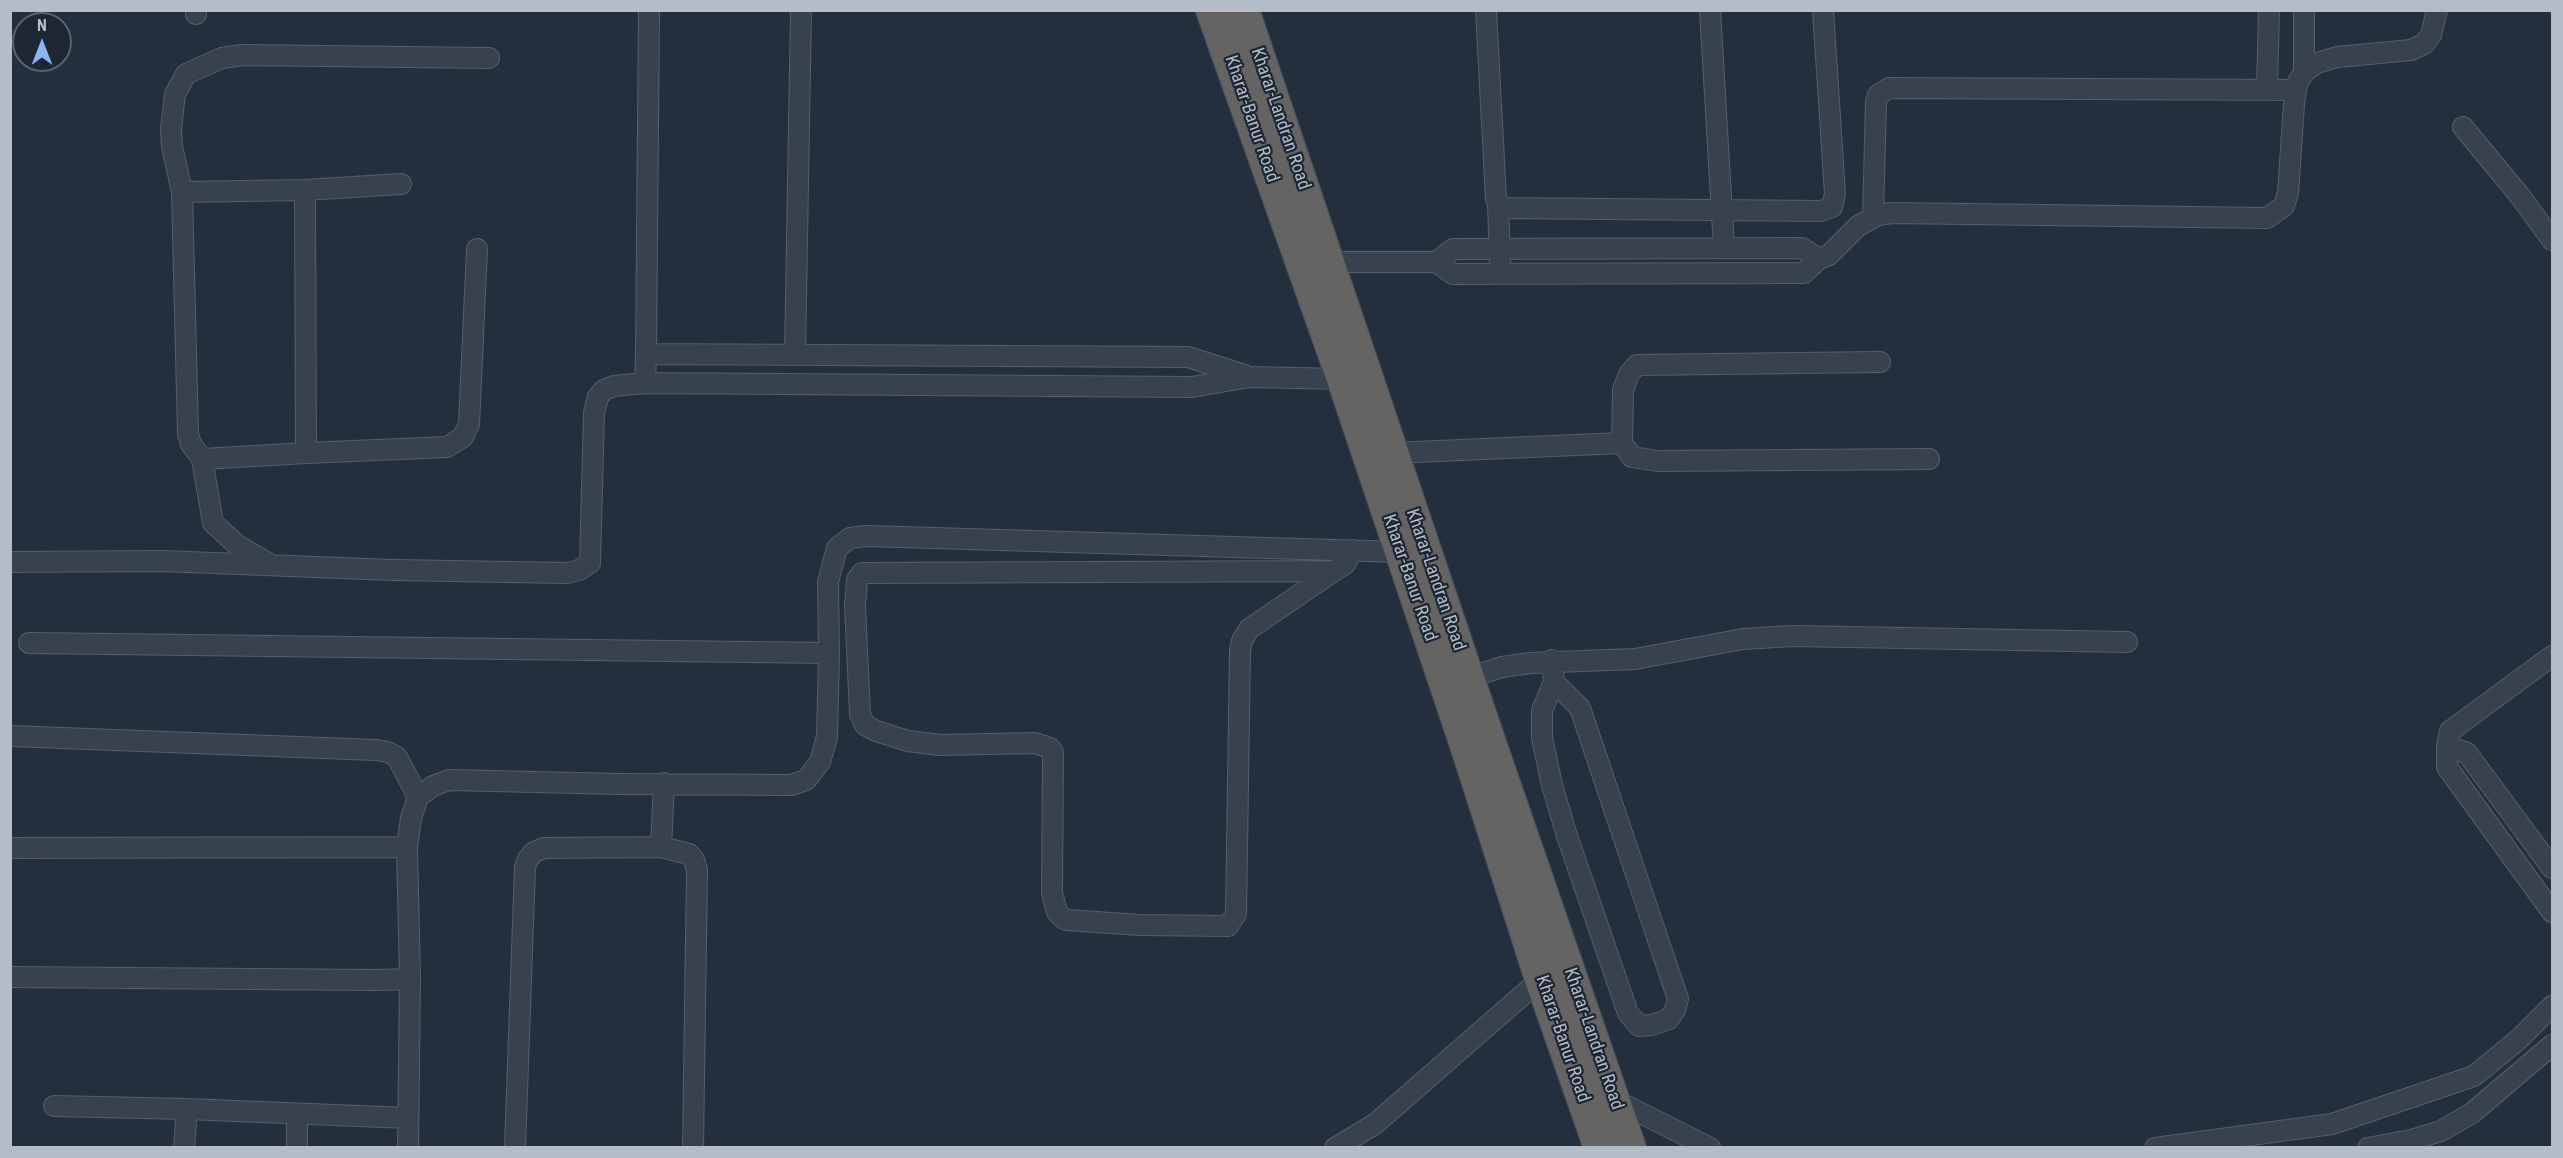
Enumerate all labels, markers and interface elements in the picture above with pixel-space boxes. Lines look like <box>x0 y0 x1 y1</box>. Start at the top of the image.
north arrow <box>12 12 72 72</box>
text: N <box>37 16 47 35</box>
street label: Kharar-Landran Road <box>1246 45 1314 193</box>
street label: Kharar-Banur Road <box>1219 53 1283 185</box>
street label: Kharar-Landran Road <box>1401 506 1469 654</box>
street label: Kharar-Banur Road <box>1377 512 1441 644</box>
street label: Kharar-Landran Road <box>1559 965 1627 1113</box>
street label: Kharar-Banur Road <box>1530 973 1594 1105</box>

